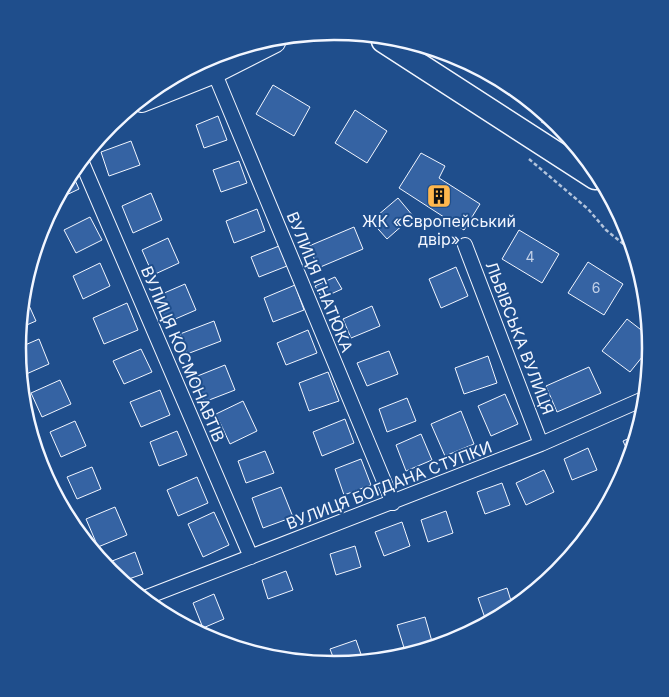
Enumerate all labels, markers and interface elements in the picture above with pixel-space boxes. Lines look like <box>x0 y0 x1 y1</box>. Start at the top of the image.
building icon: ЖК «Європейський двір» <box>426 183 452 209</box>
street label: ВУЛИЦЯ ГНАТЮКА <box>283 209 357 355</box>
place label: ЖК «Європейський двір» <box>362 211 516 249</box>
house number: 4 <box>525 248 535 265</box>
street label: ЛЬВІВСЬКА ВУЛИЦЯ <box>482 259 558 417</box>
street label: ВУЛИЦЯ КОСМОНАВТІВ <box>137 263 229 445</box>
house number: 6 <box>592 279 600 296</box>
street label: ВУЛИЦЯ БОГДАНА СТУПКИ <box>283 436 495 534</box>

